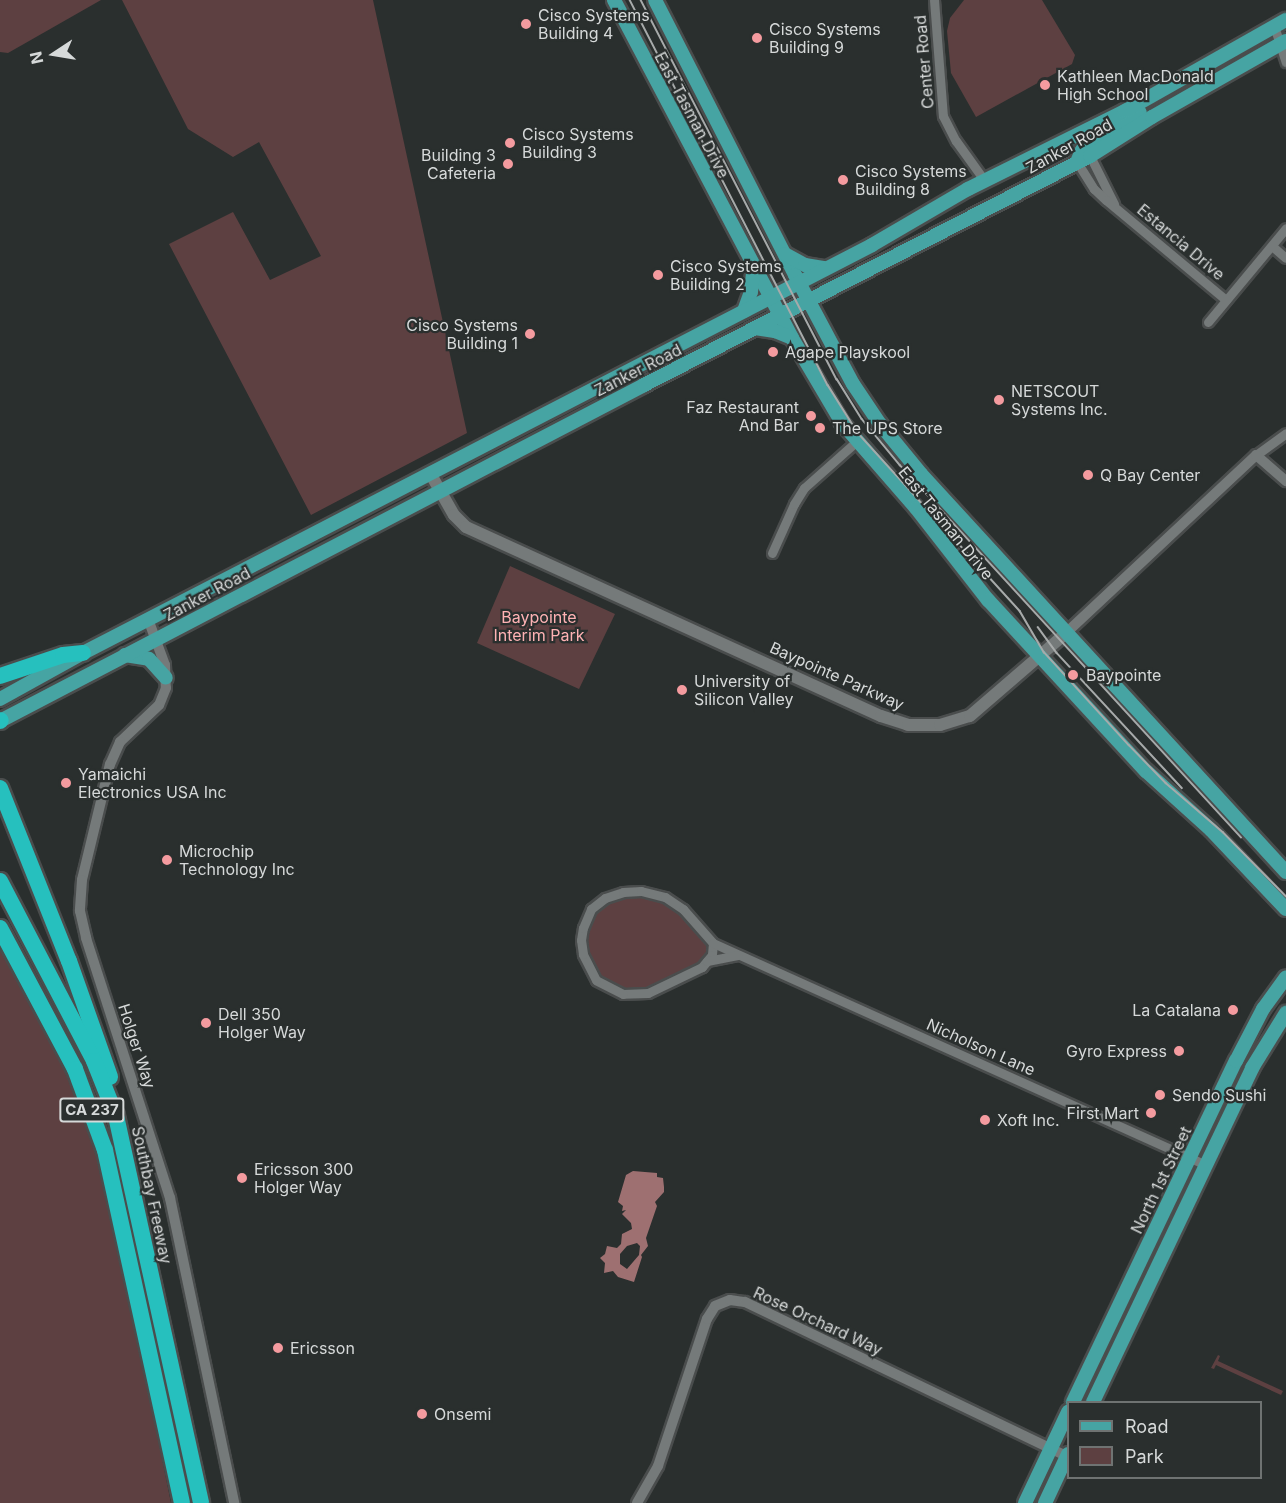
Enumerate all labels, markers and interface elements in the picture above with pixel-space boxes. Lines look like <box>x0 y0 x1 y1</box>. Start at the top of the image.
place label: Cisco Systems Building 4 <box>538 5 650 43</box>
street label: Center Road <box>910 14 938 110</box>
marker: Cisco Systems Building 4 <box>519 17 533 31</box>
place label: Cisco Systems Building 9 <box>769 19 881 57</box>
north arrow <box>24 24 84 84</box>
marker: Cisco Systems Building 9 <box>750 31 764 45</box>
street label: East Tasman Drive <box>651 49 733 181</box>
text: N <box>25 50 47 66</box>
place label: Kathleen MacDonald High School <box>1057 66 1214 104</box>
marker: Kathleen MacDonald High School <box>1038 78 1052 92</box>
street label: Zanker Road <box>1023 114 1115 178</box>
place label: Cisco Systems Building 3 <box>522 124 634 162</box>
marker: Cisco Systems Building 3 <box>503 136 517 150</box>
place label: Building 3 Cafeteria <box>421 145 496 183</box>
marker: Building 3 Cafeteria <box>501 157 515 171</box>
place label: Cisco Systems Building 8 <box>855 161 967 199</box>
marker: Cisco Systems Building 8 <box>836 173 850 187</box>
street label: Estancia Drive <box>1133 200 1229 284</box>
place label: Cisco Systems Building 2 <box>670 256 782 294</box>
marker: Cisco Systems Building 2 <box>651 268 665 282</box>
place label: Cisco Systems Building 1 <box>406 315 518 353</box>
marker: Cisco Systems Building 1 <box>523 327 537 341</box>
street label: Zanker Road <box>591 340 685 400</box>
place label: Agape Playskool <box>785 342 910 362</box>
marker: Agape Playskool <box>766 345 780 359</box>
place label: NETSCOUT Systems Inc. <box>1011 381 1108 419</box>
marker: NETSCOUT Systems Inc. <box>992 393 1006 407</box>
place label: Faz Restaurant And Bar <box>686 397 799 435</box>
marker: Faz Restaurant And Bar <box>804 409 818 423</box>
place label: The UPS Store <box>832 418 943 438</box>
marker: The UPS Store <box>813 421 827 435</box>
street label: East Tasman Drive <box>894 463 998 583</box>
place label: Q Bay Center <box>1100 465 1200 485</box>
marker: Q Bay Center <box>1081 468 1095 482</box>
street label: Zanker Road <box>160 563 254 625</box>
park label: Baypointe Interim Park <box>493 607 585 645</box>
street label: Baypointe Parkway <box>767 638 907 714</box>
place label: Baypointe <box>1086 665 1161 685</box>
marker: Baypointe <box>1064 666 1082 684</box>
place label: University of Silicon Valley <box>694 671 794 709</box>
marker: University of Silicon Valley <box>675 683 689 697</box>
place label: Yamaichi Electronics USA Inc <box>78 764 227 802</box>
marker: Yamaichi Electronics USA Inc <box>59 776 73 790</box>
place label: Microchip Technology Inc <box>179 841 295 879</box>
marker: Microchip Technology Inc <box>160 853 174 867</box>
place label: La Catalana <box>1132 1000 1221 1020</box>
street label: Holger Way <box>114 1001 160 1091</box>
marker: La Catalana <box>1226 1003 1240 1017</box>
place label: Dell 350 Holger Way <box>218 1004 306 1042</box>
street label: Nicholson Lane <box>924 1014 1038 1080</box>
marker: Dell 350 Holger Way <box>199 1016 213 1030</box>
place label: Gyro Express <box>1066 1041 1167 1061</box>
marker: Gyro Express <box>1172 1044 1186 1058</box>
place label: Sendo Sushi <box>1172 1085 1266 1105</box>
marker: Sendo Sushi <box>1153 1088 1167 1102</box>
road number: CA 237 <box>59 1098 125 1122</box>
place label: First Mart <box>1067 1103 1139 1123</box>
marker: First Mart <box>1144 1106 1158 1120</box>
place label: Xoft Inc. <box>997 1110 1060 1130</box>
marker: Xoft Inc. <box>978 1113 992 1127</box>
street label: North 1st Street <box>1127 1123 1195 1237</box>
street label: Southbay Freeway <box>128 1124 176 1266</box>
place label: Ericsson 300 Holger Way <box>254 1159 353 1197</box>
marker: Ericsson 300 Holger Way <box>235 1171 249 1185</box>
street label: Rose Orchard Way <box>750 1283 886 1359</box>
place label: Ericsson <box>290 1338 355 1358</box>
marker: Ericsson <box>271 1341 285 1355</box>
legend <box>1067 1401 1262 1479</box>
place label: Onsemi <box>434 1404 491 1424</box>
marker: Onsemi <box>415 1407 429 1421</box>
text: Road <box>1125 1416 1168 1437</box>
text: Park <box>1125 1446 1164 1467</box>

